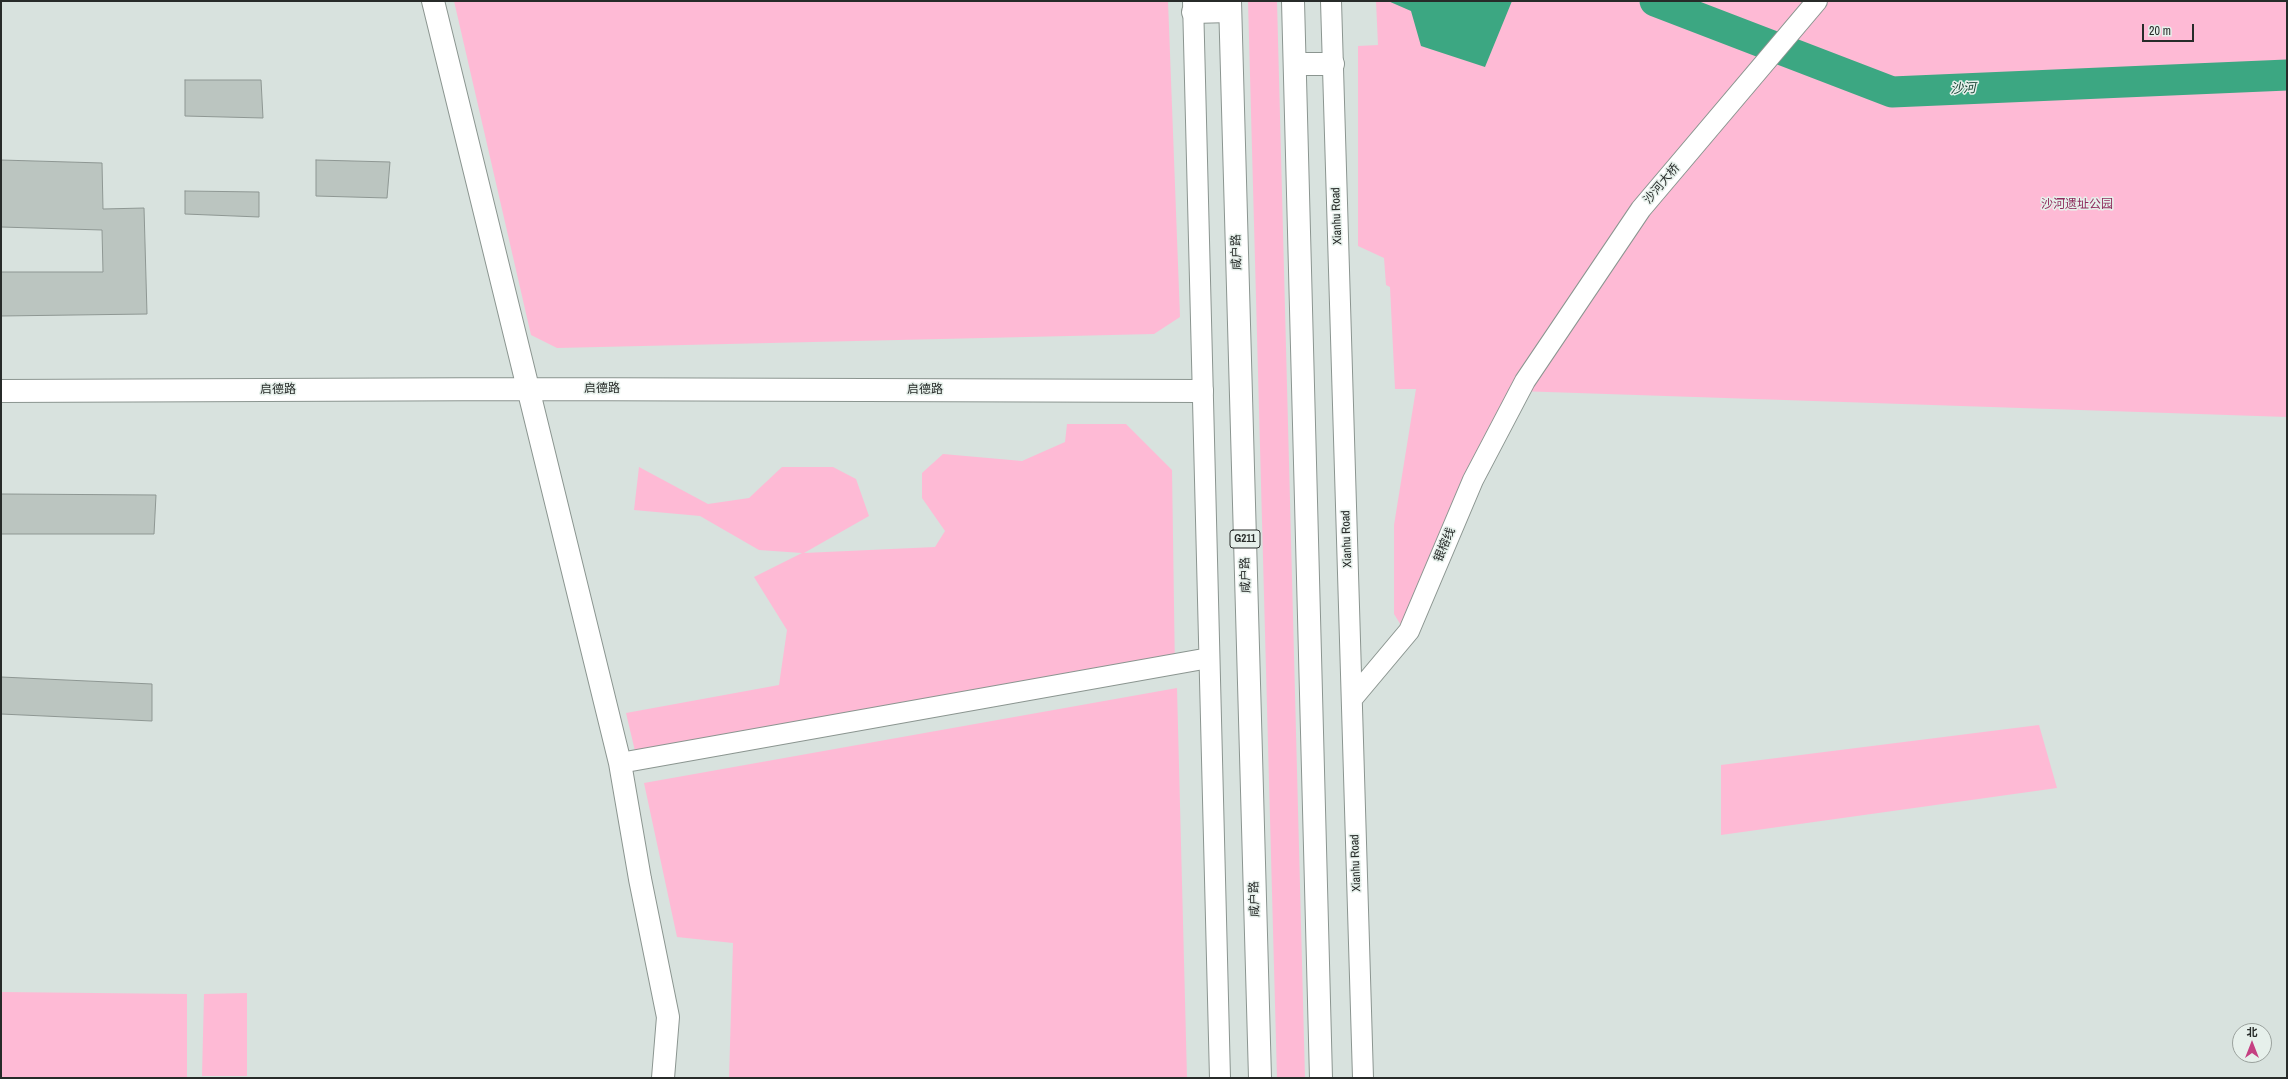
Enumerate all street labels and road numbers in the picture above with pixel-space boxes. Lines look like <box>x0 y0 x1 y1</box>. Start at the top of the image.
street label: 沙河大桥 <box>1641 161 1683 207</box>
street label: Xianhu Road <box>1329 187 1345 245</box>
street label: 咸户路 <box>1229 234 1245 270</box>
street label: 启德路 <box>584 382 620 396</box>
street label: 启德路 <box>260 383 296 397</box>
street label: 启德路 <box>907 383 943 397</box>
street label: Xianhu Road <box>1339 510 1355 568</box>
street label: 银榕线 <box>1431 526 1459 564</box>
road number: G211 <box>1230 530 1260 548</box>
street label: 咸户路 <box>1238 557 1254 593</box>
street label: Xianhu Road <box>1348 834 1364 892</box>
street label: 咸户路 <box>1247 881 1263 917</box>

